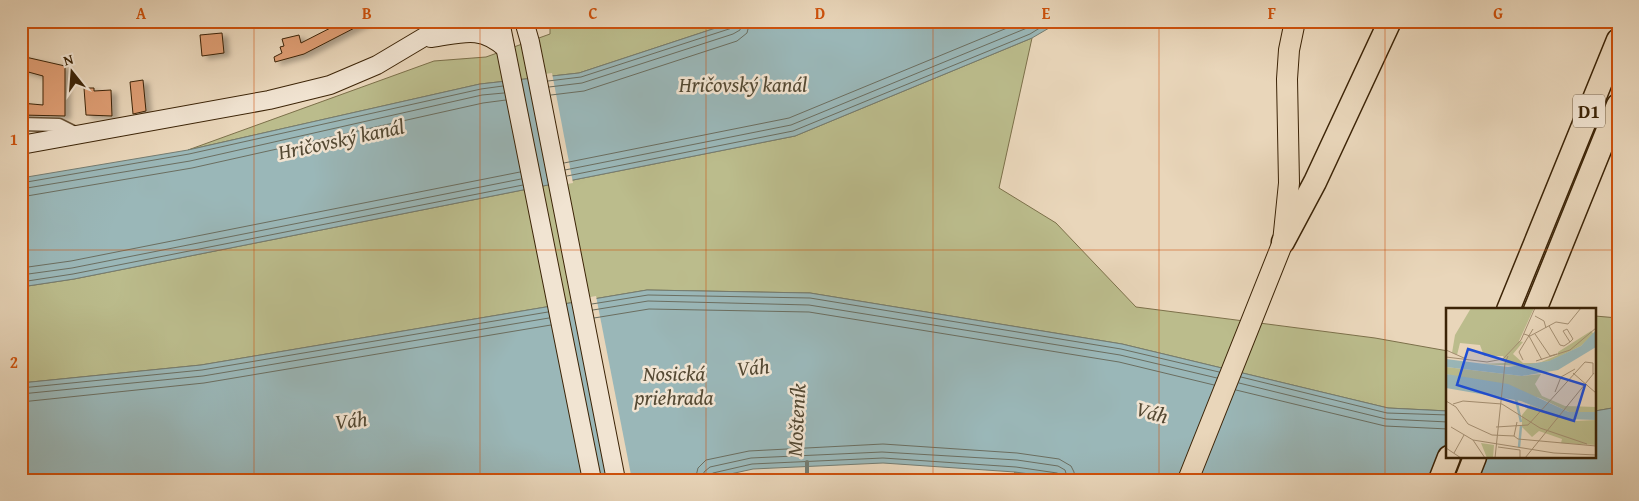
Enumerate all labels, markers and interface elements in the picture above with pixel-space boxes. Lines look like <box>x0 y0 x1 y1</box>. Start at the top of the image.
text: A <box>136 1 147 25</box>
text: B <box>362 1 372 25</box>
text: C <box>588 1 598 25</box>
text: D <box>815 1 825 25</box>
text: E <box>1042 1 1051 25</box>
text: F <box>1268 1 1276 25</box>
text: G <box>1493 1 1503 25</box>
north arrow <box>48 48 98 98</box>
text: N <box>61 48 76 70</box>
water label: Hričovský kanál <box>678 69 807 100</box>
road number: D1 <box>1573 94 1605 128</box>
water label: Hričovský kanál <box>274 110 407 168</box>
text: 1 <box>10 127 18 151</box>
inset map <box>1446 308 1596 458</box>
text: 2 <box>10 350 18 374</box>
water label: Váh <box>735 350 771 384</box>
water label: Nosická priehrada <box>633 358 714 413</box>
water label: Mošteník <box>779 382 813 457</box>
water label: Váh <box>1132 393 1172 432</box>
water label: Váh <box>333 403 369 437</box>

